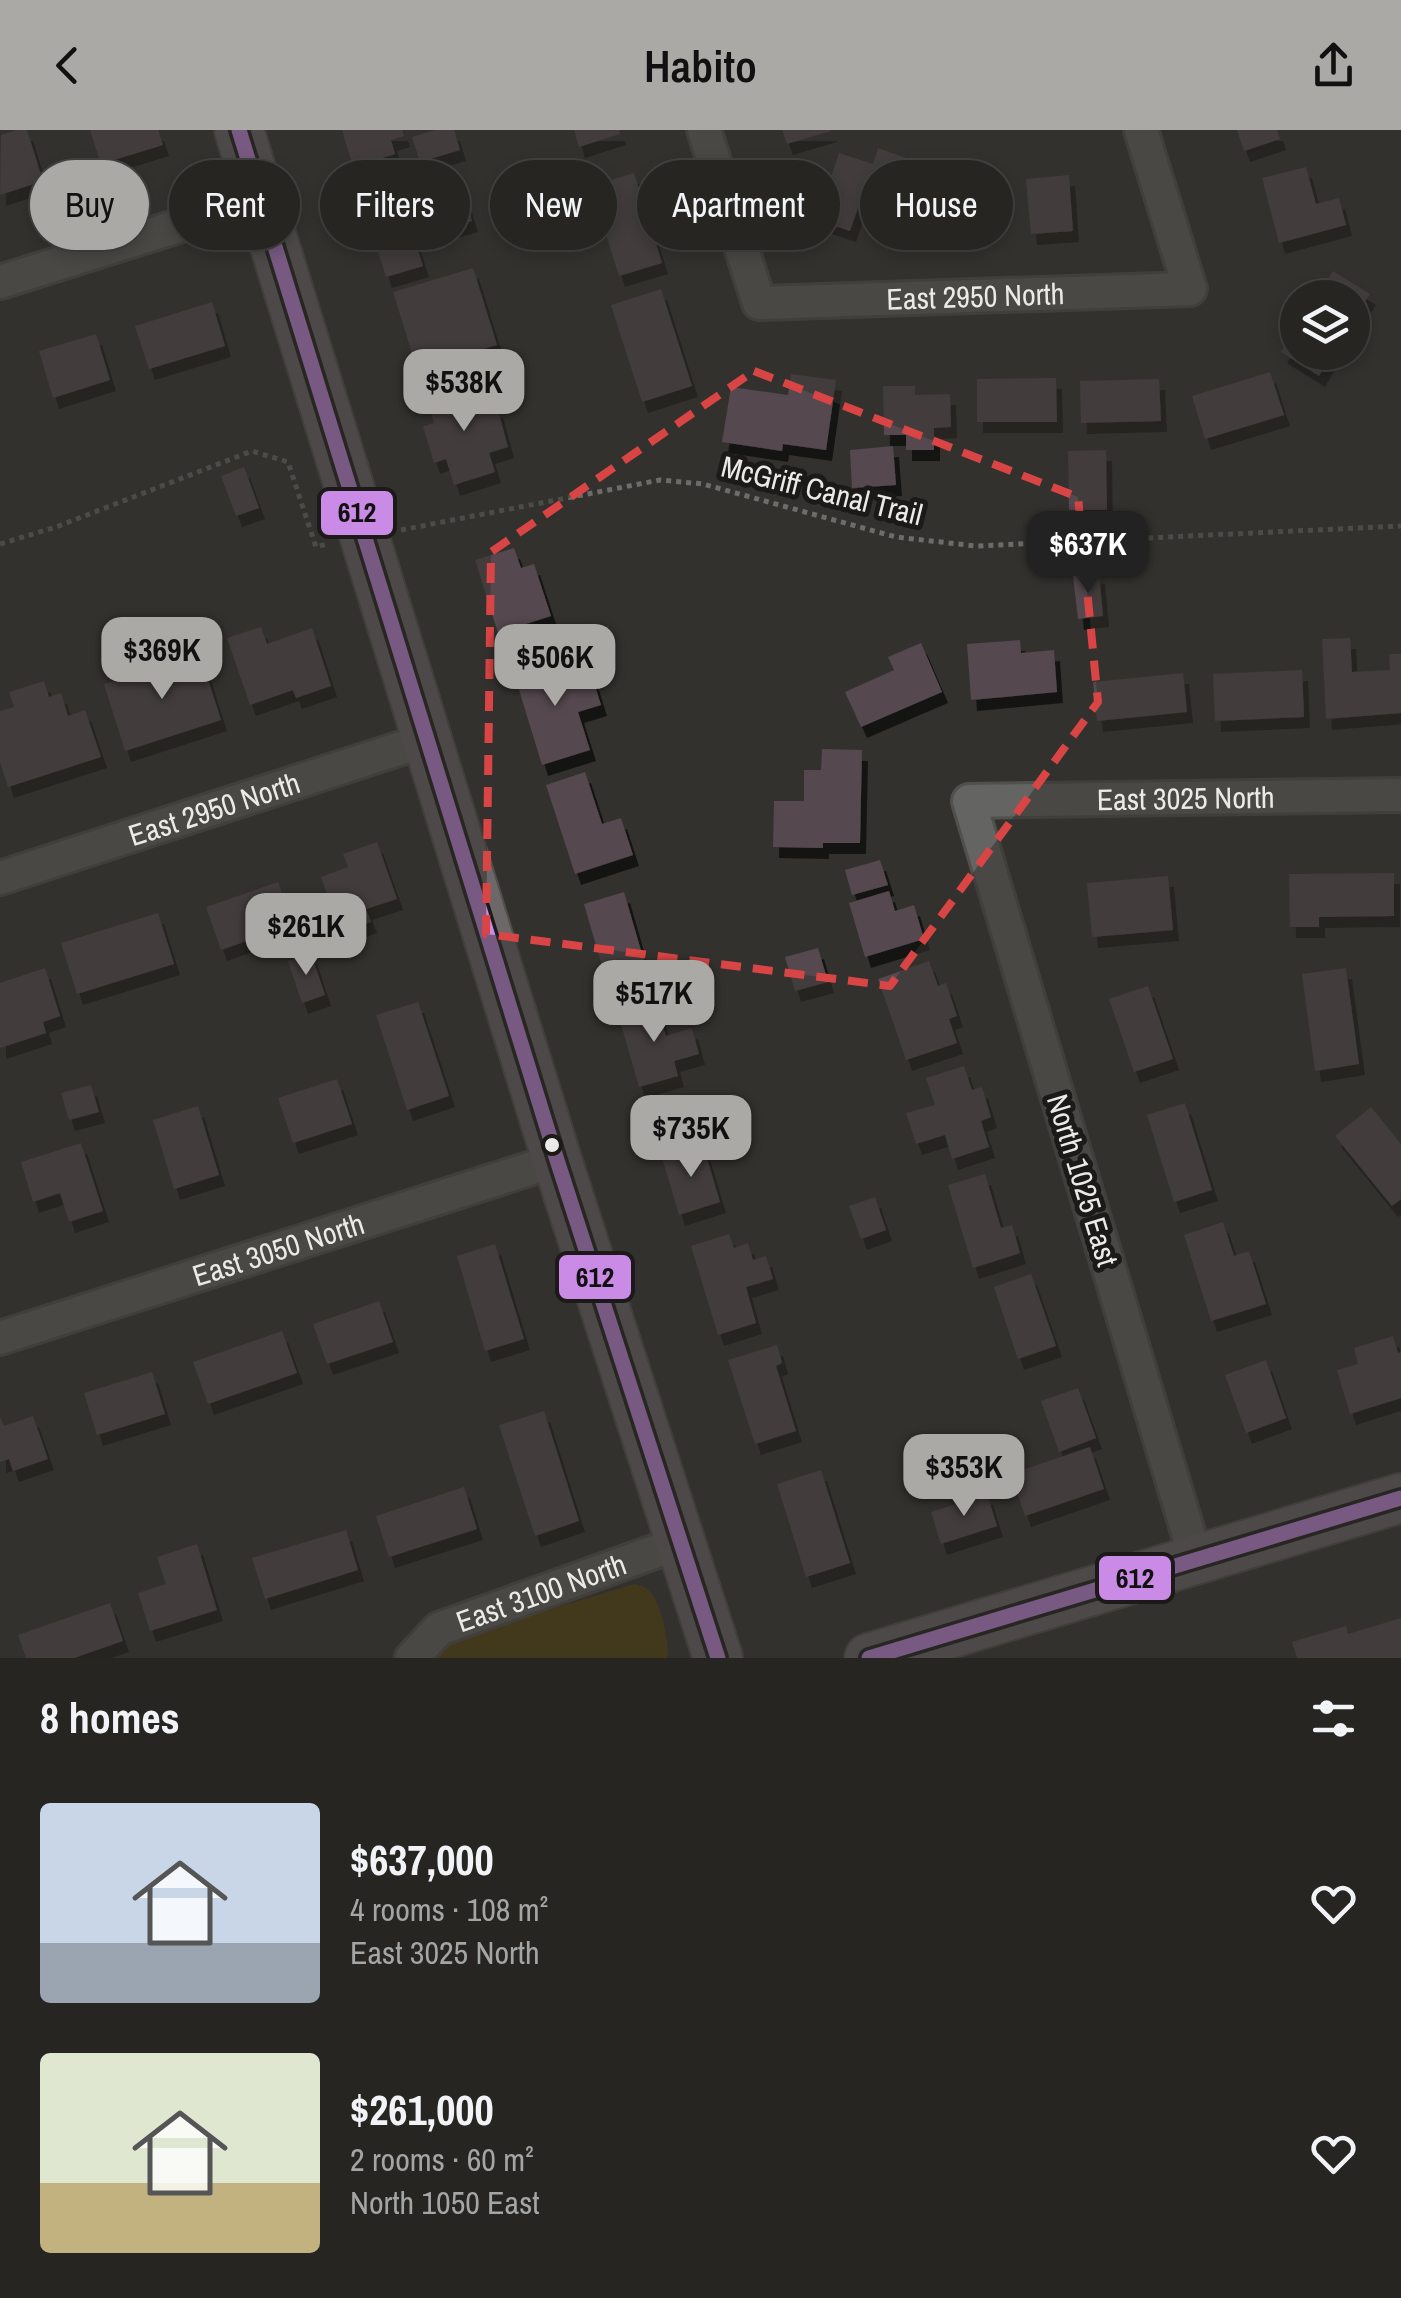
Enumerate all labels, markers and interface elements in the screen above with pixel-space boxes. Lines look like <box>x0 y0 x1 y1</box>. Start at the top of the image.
text: Habito <box>644 35 757 96</box>
icon: back <box>40 38 95 93</box>
icon: share <box>1306 38 1361 93</box>
chip: Buy <box>30 160 149 250</box>
chip: Rent <box>169 160 300 250</box>
chip: Filters <box>320 160 470 250</box>
chip: New <box>490 160 617 250</box>
chip: Apartment <box>637 160 840 250</box>
chip: House <box>860 160 1013 250</box>
street label: East 2950 North <box>886 273 1065 319</box>
map controls <box>1280 280 1370 370</box>
button: layers <box>1280 280 1370 370</box>
pin: $538K <box>394 349 534 434</box>
text: $538K <box>425 360 503 403</box>
street label: McGriff Canal Trail <box>717 446 927 534</box>
line badge: 612 <box>319 489 395 537</box>
text: 612 <box>338 493 376 531</box>
pin: $637K <box>1018 511 1158 596</box>
text: $637K <box>1049 522 1127 565</box>
pin: $369K <box>92 617 232 702</box>
pin: $506K <box>485 624 625 709</box>
text: $369K <box>123 628 201 671</box>
text: $506K <box>516 635 594 678</box>
street label: East 2950 North <box>123 762 305 855</box>
street label: East 3025 North <box>1097 777 1275 819</box>
pin: $261K <box>236 893 376 978</box>
text: $261K <box>267 904 345 947</box>
pin: $517K <box>584 960 724 1045</box>
text: $517K <box>615 971 693 1014</box>
street label: North 1025 East <box>1038 1089 1128 1271</box>
pin: $735K <box>621 1095 761 1180</box>
text: $735K <box>652 1106 730 1149</box>
unlabelled marker <box>542 1135 562 1155</box>
street label: East 3050 North <box>187 1203 369 1295</box>
line badge: 612 <box>557 1253 633 1301</box>
text: 612 <box>576 1258 614 1296</box>
pin: $353K <box>894 1434 1034 1519</box>
text: $353K <box>925 1445 1003 1488</box>
street label: East 3100 North <box>451 1544 632 1641</box>
line badge: 612 <box>1097 1554 1173 1602</box>
text: 612 <box>1116 1559 1154 1597</box>
text: 8 homes <box>40 1690 180 1746</box>
icon: filters <box>1306 1691 1361 1746</box>
text: $637,000 <box>350 1832 494 1888</box>
icon: home <box>120 1843 240 1963</box>
icon: heart <box>1306 1876 1361 1931</box>
text: 4 rooms · 108 m² <box>350 1888 548 1931</box>
text: East 3025 North <box>350 1931 540 1974</box>
text: $261,000 <box>350 2082 494 2138</box>
icon: home <box>120 2093 240 2213</box>
icon: heart <box>1306 2126 1361 2181</box>
text: 2 rooms · 60 m² <box>350 2138 534 2181</box>
text: North 1050 East <box>350 2181 540 2224</box>

